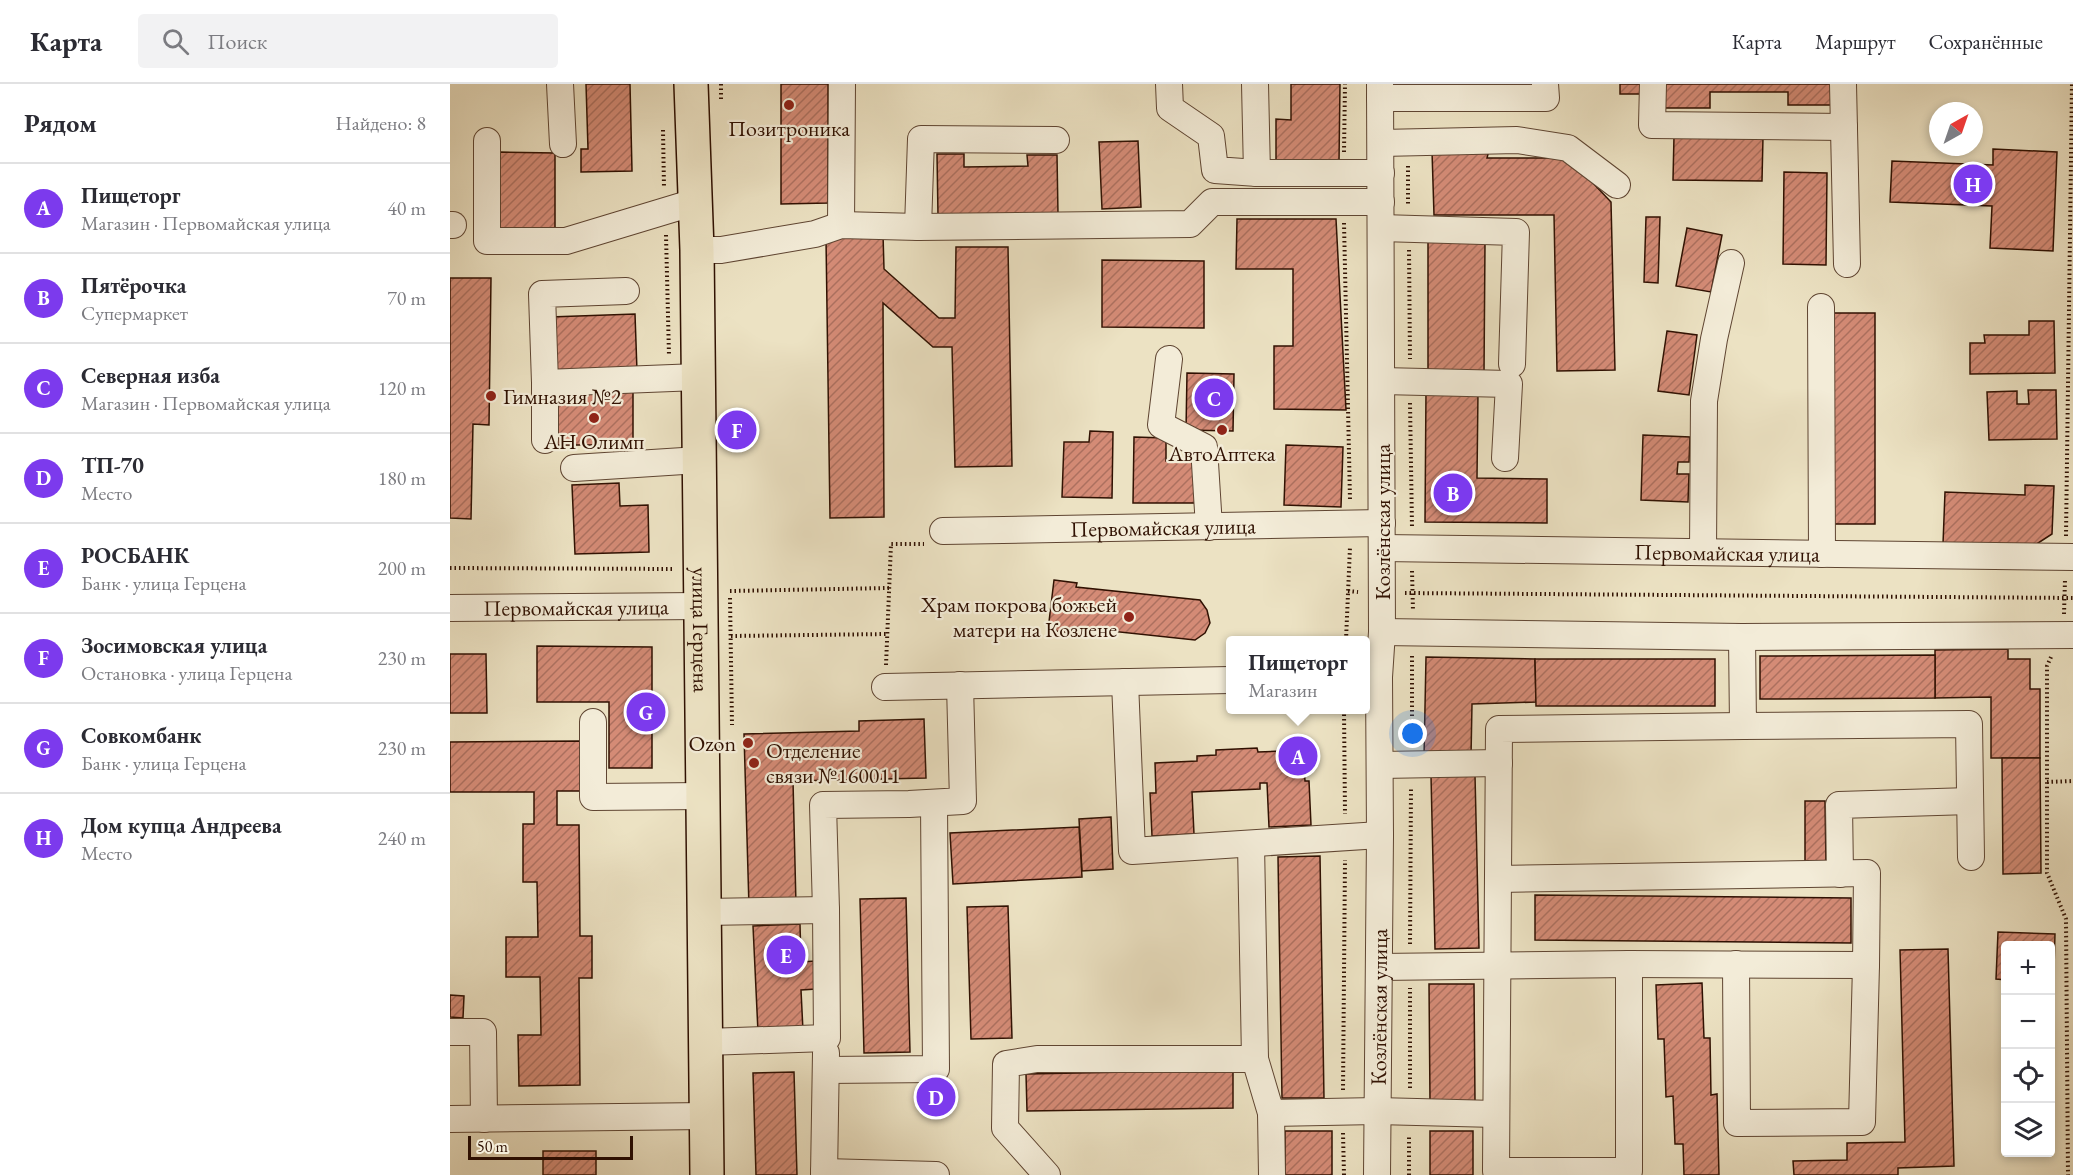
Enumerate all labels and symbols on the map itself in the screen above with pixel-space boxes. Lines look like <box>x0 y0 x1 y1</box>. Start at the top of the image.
marker: Позитроника <box>782 98 796 112</box>
north arrow <box>1929 102 1983 156</box>
place label: Позитроника <box>728 114 850 143</box>
pin: H <box>1954 162 1993 206</box>
pin: C <box>1194 376 1233 420</box>
place label: Гимназия №2 <box>503 382 622 411</box>
marker: Гимназия №2 <box>484 389 498 403</box>
pin: F <box>718 408 756 452</box>
marker: АН Олимп <box>587 411 601 425</box>
marker: АвтоАптека <box>1215 423 1229 437</box>
place label: АН Олимп <box>543 427 644 456</box>
place label: АвтоАптека <box>1167 439 1276 468</box>
street label: Козлёнская улица <box>1368 444 1397 600</box>
pin: B <box>1434 470 1472 516</box>
street label: Первомайская улица <box>1070 511 1256 543</box>
street label: Первомайская улица <box>1634 537 1820 568</box>
street label: улица Герцена <box>686 567 716 693</box>
place label: Храм покрова божьей матери на Козлене <box>920 590 1117 644</box>
street label: Первомайская улица <box>483 592 669 622</box>
marker: Храм покрова божьей матери на Козлене <box>1122 610 1136 624</box>
pin: G <box>626 690 666 734</box>
your location <box>1398 719 1427 748</box>
place label: Ozon <box>688 729 736 758</box>
pin: A <box>1278 734 1318 778</box>
marker: Ozon <box>741 736 755 750</box>
place label: Отделение связи №160011 <box>766 736 901 790</box>
marker: Отделение связи №160011 <box>747 756 761 770</box>
street label: Козлёнская улица <box>1363 928 1394 1085</box>
pin: E <box>766 932 806 978</box>
pin: D <box>916 1074 956 1120</box>
scale bar <box>468 1133 633 1160</box>

